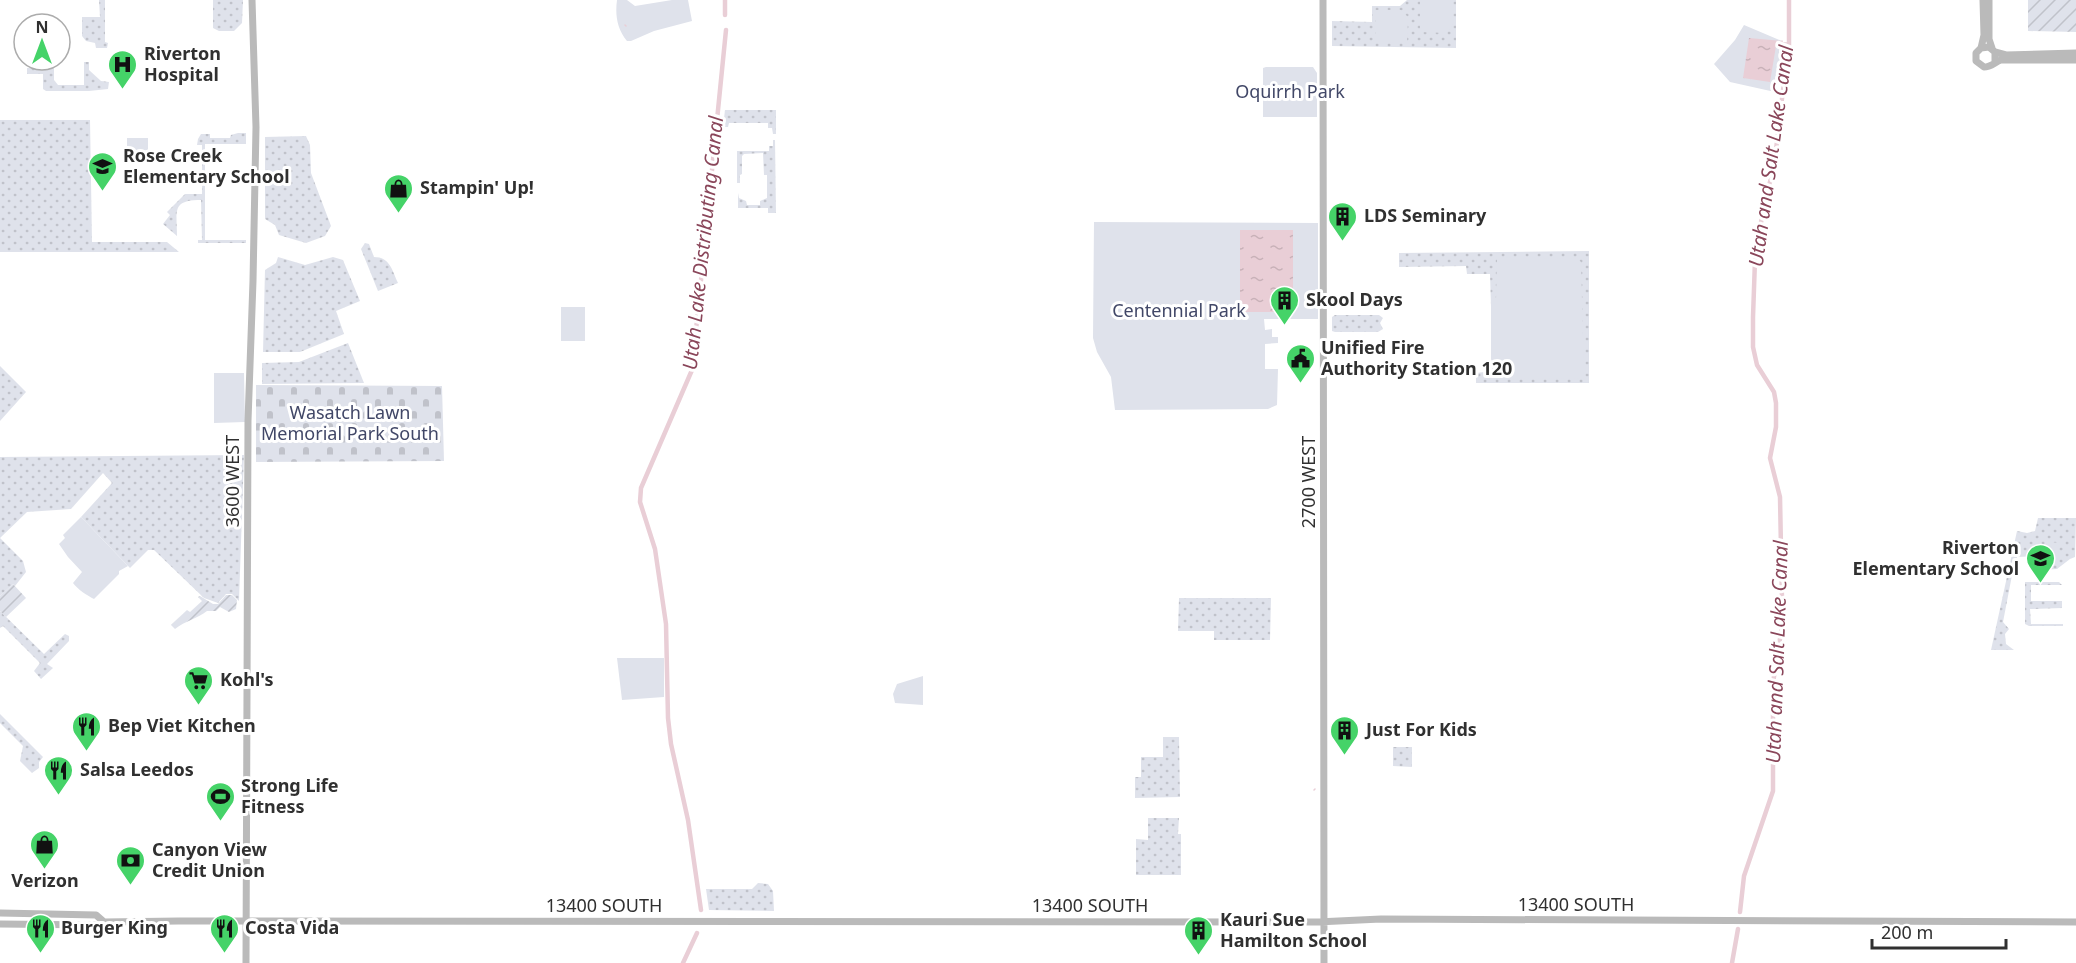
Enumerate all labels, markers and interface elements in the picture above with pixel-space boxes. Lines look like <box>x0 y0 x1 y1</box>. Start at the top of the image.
north arrow <box>12 12 72 72</box>
text: N <box>35 16 49 38</box>
place label: Riverton Hospital <box>144 41 221 86</box>
water label: Utah and Salt Lake Canal <box>1742 43 1800 268</box>
hospital icon: Riverton Hospital <box>107 48 139 90</box>
park label: Oquirrh Park <box>1235 79 1345 103</box>
water label: Utah Lake Distributing Canal <box>676 114 729 371</box>
place label: Rose Creek Elementary School <box>123 143 290 188</box>
school or university icon: Rose Creek Elementary School <box>86 150 118 192</box>
shop icon: Stampin' Up! <box>383 172 415 214</box>
place label: Stampin' Up! <box>420 175 534 199</box>
building icon: LDS Seminary <box>1327 200 1359 242</box>
place label: LDS Seminary <box>1364 203 1487 227</box>
building icon: Skool Days <box>1269 284 1301 326</box>
place label: Skool Days <box>1306 287 1403 311</box>
park label: Centennial Park <box>1112 298 1246 322</box>
place label: Unified Fire Authority Station 120 <box>1321 335 1512 380</box>
public building icon: Unified Fire Authority Station 120 <box>1284 342 1316 384</box>
park label: Wasatch Lawn Memorial Park South <box>261 400 439 445</box>
street label: 3600 WEST <box>220 435 244 527</box>
street label: 2700 WEST <box>1296 436 1320 528</box>
place label: Riverton Elementary School <box>1852 535 2019 580</box>
water label: Utah and Salt Lake Canal <box>1759 539 1794 764</box>
school or university icon: Riverton Elementary School <box>2024 542 2056 584</box>
supermarket icon: Kohl's <box>183 664 215 706</box>
place label: Kohl's <box>220 667 274 691</box>
restaurant icon: Bep Viet Kitchen <box>71 710 103 752</box>
place label: Bep Viet Kitchen <box>108 713 256 737</box>
building icon: Just For Kids <box>1329 714 1361 756</box>
place label: Just For Kids <box>1364 717 1477 741</box>
restaurant icon: Salsa Leedos <box>43 754 75 796</box>
place label: Salsa Leedos <box>80 757 194 781</box>
place label: Strong Life Fitness <box>241 773 339 818</box>
sports icon: Strong Life Fitness <box>204 780 236 822</box>
shop icon: Verizon <box>29 828 61 870</box>
place label: Canyon View Credit Union <box>152 837 267 882</box>
bank icon: Canyon View Credit Union <box>115 844 147 886</box>
place label: Verizon <box>11 868 79 892</box>
street label: 13400 SOUTH <box>1518 892 1634 916</box>
street label: 13400 SOUTH <box>546 893 662 917</box>
street label: 13400 SOUTH <box>1032 893 1148 917</box>
place label: Kauri Sue Hamilton School <box>1220 907 1367 952</box>
restaurant icon: Burger King <box>24 912 56 954</box>
restaurant icon: Costa Vida <box>208 912 240 954</box>
scale bar <box>1872 912 2006 950</box>
building icon: Kauri Sue Hamilton School <box>1183 914 1215 956</box>
place label: Burger King <box>61 915 168 939</box>
place label: Costa Vida <box>245 915 339 939</box>
text: 200 m <box>1881 920 1933 944</box>

